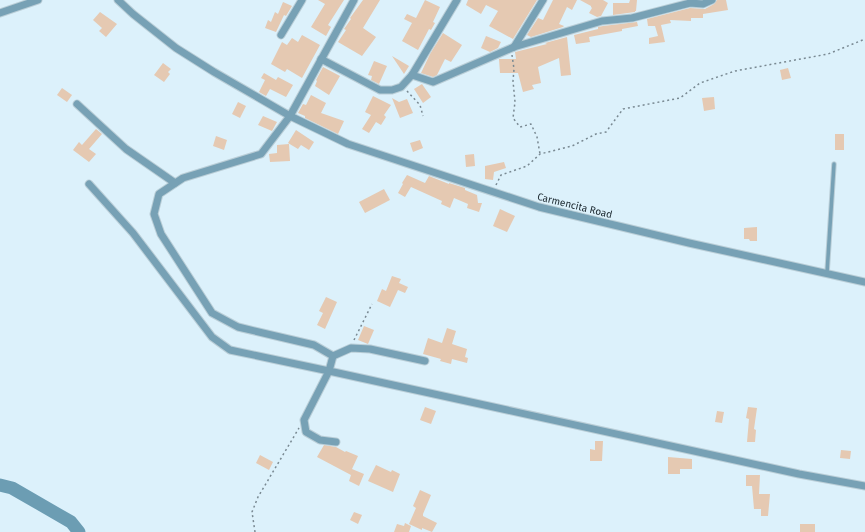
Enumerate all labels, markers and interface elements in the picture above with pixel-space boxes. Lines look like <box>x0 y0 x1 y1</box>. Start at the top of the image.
street label: Carmencita Road <box>536 191 614 221</box>

